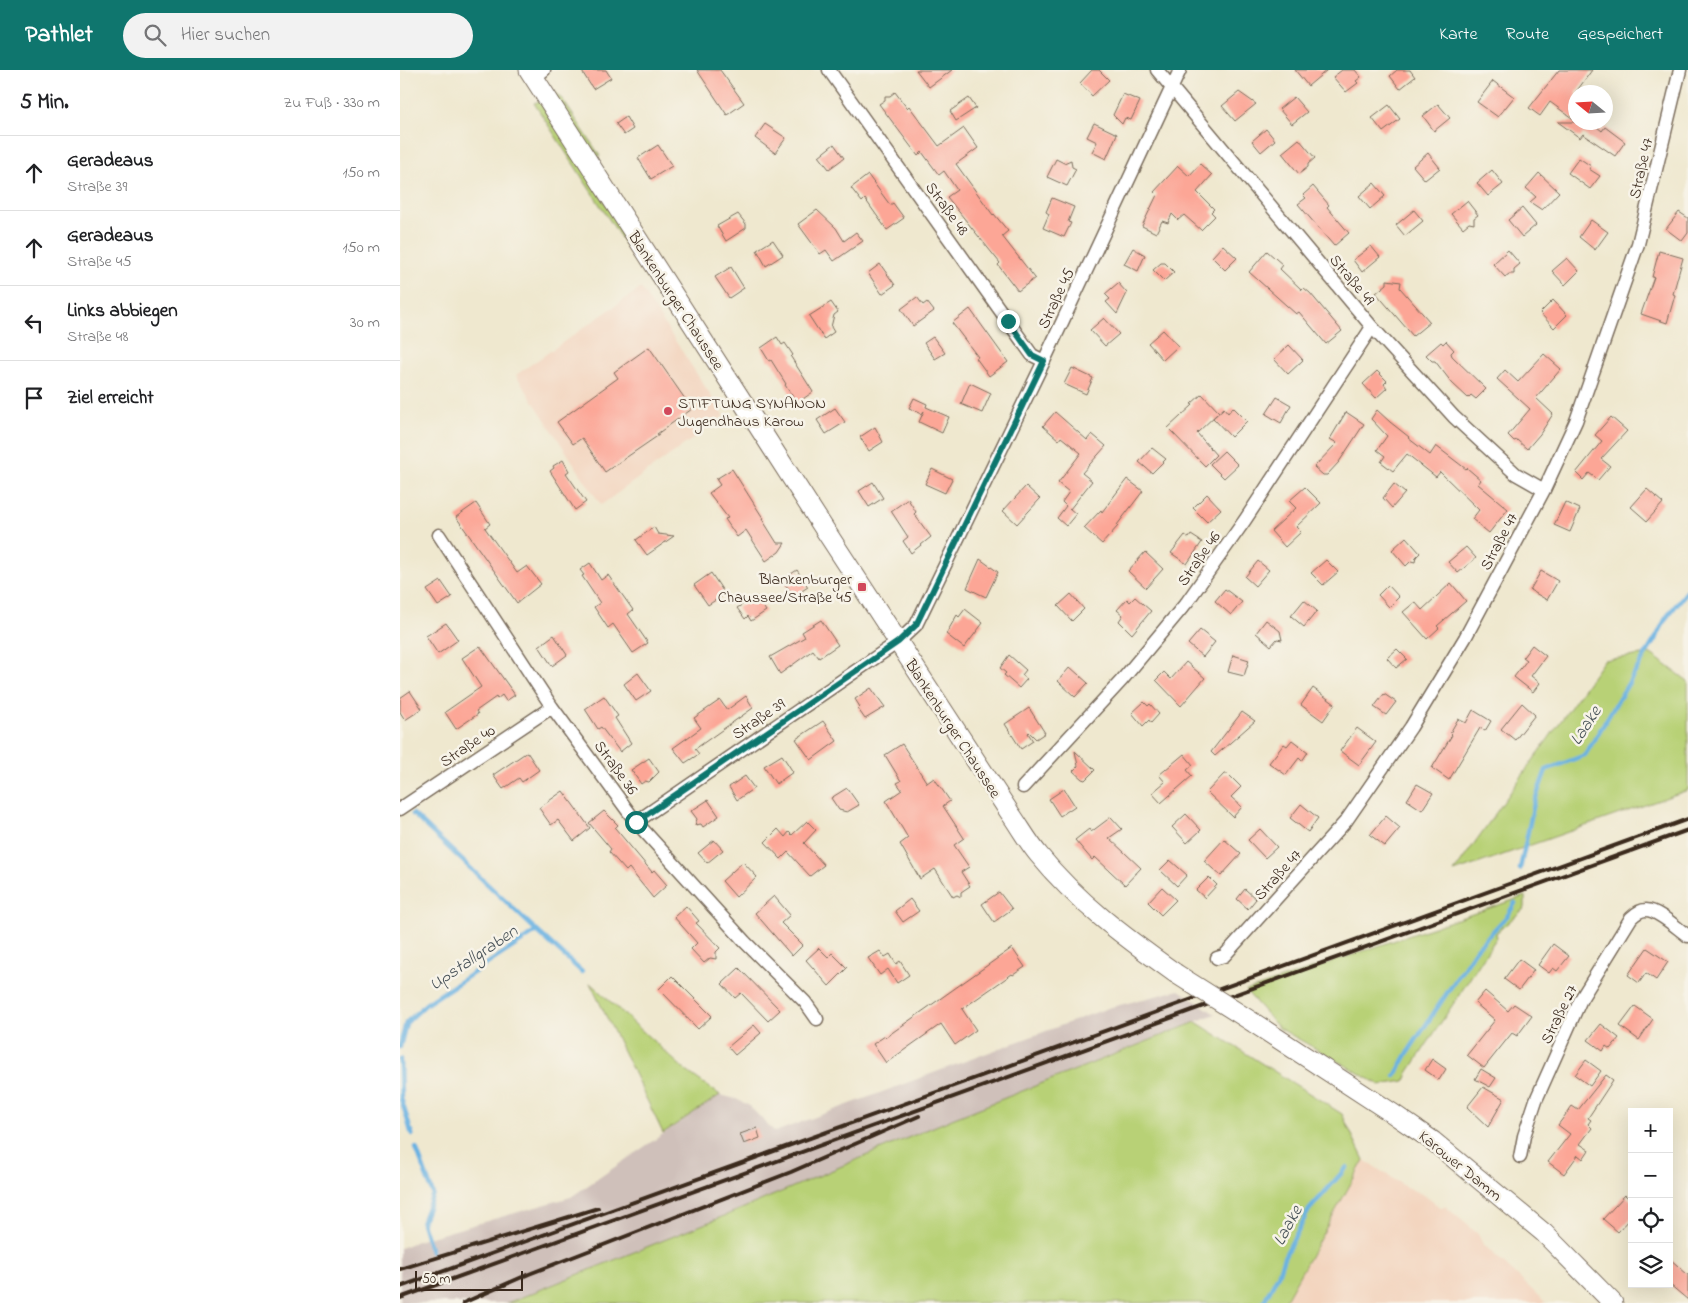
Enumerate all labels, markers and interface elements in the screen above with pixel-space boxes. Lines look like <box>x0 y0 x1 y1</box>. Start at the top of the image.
search box <box>123 13 473 58</box>
text: Pathlet <box>25 18 93 53</box>
icon: search <box>141 21 169 49</box>
text: Hier suchen <box>181 22 270 49</box>
text: Karte <box>1439 22 1477 48</box>
text: Route <box>1505 22 1549 48</box>
text: Gespeichert <box>1577 22 1663 48</box>
north arrow <box>1568 85 1613 130</box>
text: 5 Min. <box>20 88 68 118</box>
text: Zu Fuß · 330 m <box>283 91 380 115</box>
street label: Straße 47 <box>1623 135 1661 201</box>
text: Geradeaus <box>67 148 154 175</box>
icon: ahead <box>20 159 48 187</box>
text: 150 m <box>342 161 380 185</box>
text: Straße 39 <box>67 175 127 199</box>
street label: Straße 48 <box>919 177 974 241</box>
text: Geradeaus <box>67 223 154 250</box>
street label: Blankenburger Chaussee <box>621 226 730 376</box>
icon: ahead <box>20 234 48 262</box>
text: 150 m <box>342 236 380 260</box>
text: Straße 45 <box>67 250 132 274</box>
street label: Straße 49 <box>1323 250 1380 311</box>
street label: Straße 45 <box>1032 265 1081 333</box>
text: Links abbiegen <box>67 298 178 325</box>
icon: left <box>20 309 48 337</box>
route end <box>997 310 1020 333</box>
text: 30 m <box>350 311 380 335</box>
text: Straße 48 <box>67 325 128 349</box>
icon: arrive <box>20 384 48 412</box>
text: Ziel erreicht <box>67 385 154 412</box>
place label: STIFTUNG SYNANON Jugendhaus Karow <box>678 392 826 434</box>
marker: STIFTUNG SYNANON Jugendhaus Karow <box>662 405 674 417</box>
street label: Straße 47 <box>1475 509 1525 575</box>
street label: Straße 46 <box>1172 527 1227 592</box>
place label: Blankenburger Chaussee/Straße 45 <box>718 568 852 610</box>
marker: Blankenburger Chaussee/Straße 45 <box>856 581 868 593</box>
street label: Blankenburger Chaussee <box>898 654 1007 804</box>
street label: Straße 39 <box>727 693 791 746</box>
water label: Laake <box>1564 701 1610 751</box>
street label: Straße 40 <box>436 719 501 774</box>
street label: Straße 36 <box>587 736 643 800</box>
route start <box>625 811 648 834</box>
street label: Straße 47 <box>1249 844 1308 906</box>
water label: Upstallgraben <box>425 919 525 998</box>
street label: Straße 27 <box>1535 981 1585 1049</box>
map controls <box>1628 1108 1673 1288</box>
button: + <box>1628 1108 1673 1153</box>
street label: Karower Damm <box>1413 1125 1507 1208</box>
button: − <box>1628 1153 1673 1198</box>
button: locate <box>1628 1198 1673 1243</box>
water label: Laake <box>1267 1200 1311 1251</box>
button: layers <box>1628 1243 1673 1288</box>
scale bar <box>415 1268 522 1291</box>
text: 50 m <box>422 1269 450 1290</box>

